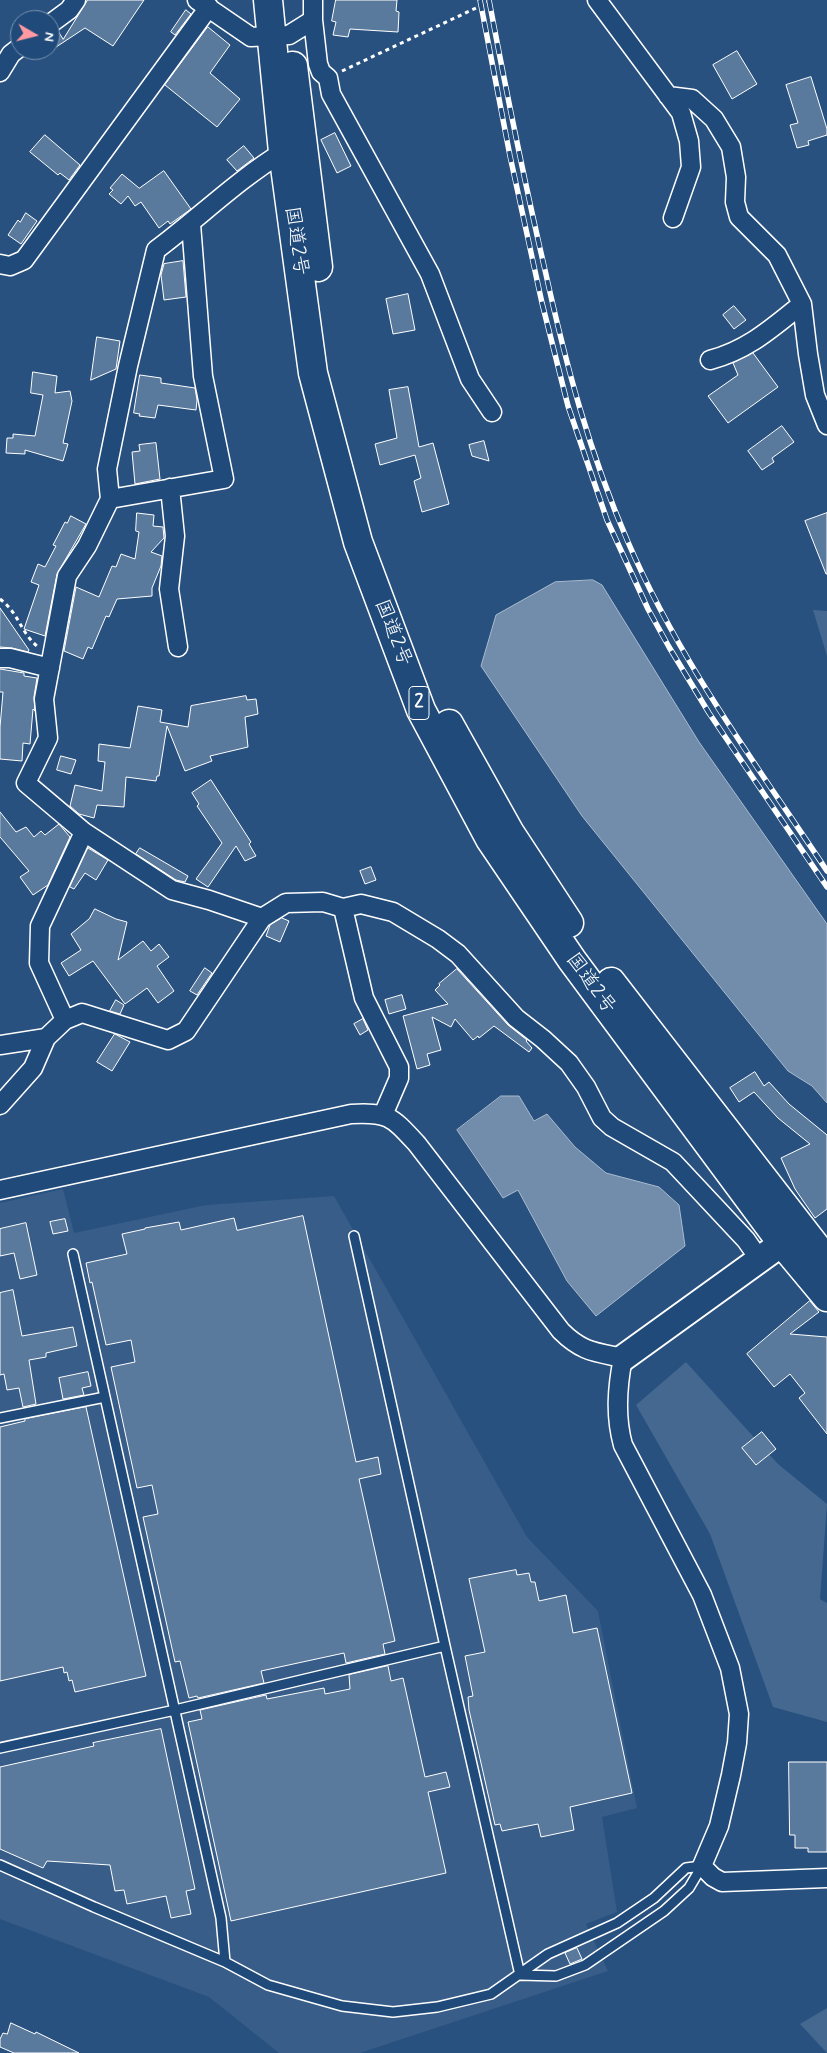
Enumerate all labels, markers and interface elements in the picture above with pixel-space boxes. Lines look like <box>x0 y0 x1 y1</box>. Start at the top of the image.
north arrow <box>10 10 60 60</box>
text: N <box>39 31 58 43</box>
street label: 国道2号 <box>278 205 312 277</box>
street label: 国道2号 <box>368 596 416 670</box>
road number: 2 <box>409 686 429 720</box>
street label: 国道2号 <box>560 949 620 1019</box>

